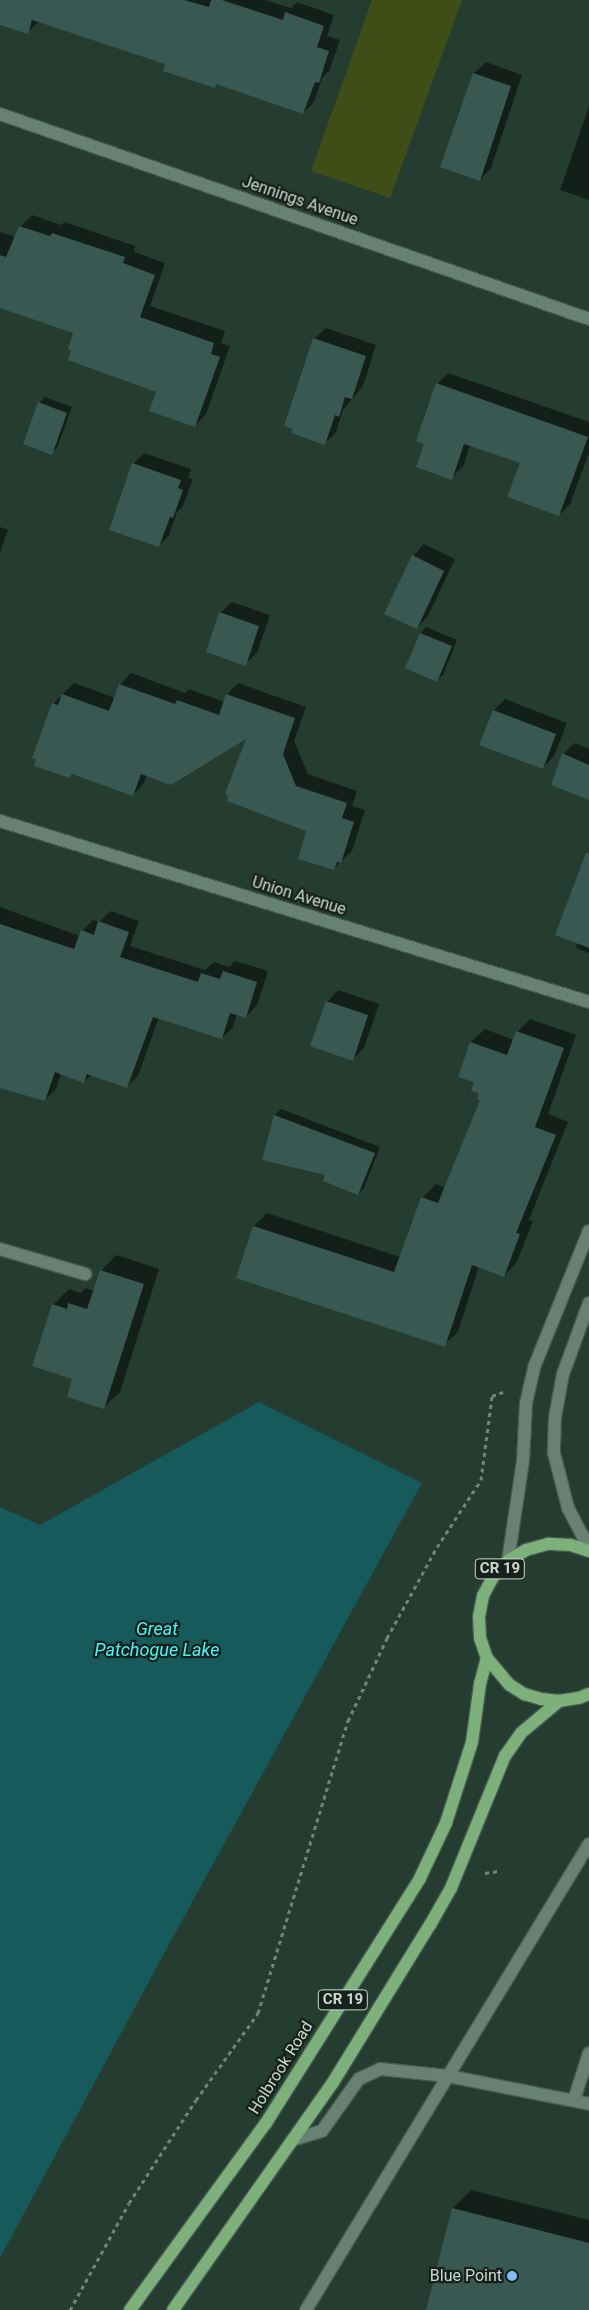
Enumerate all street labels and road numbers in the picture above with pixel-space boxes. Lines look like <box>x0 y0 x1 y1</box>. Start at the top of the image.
street label: Jennings Avenue <box>240 172 360 230</box>
street label: Union Avenue <box>250 873 348 919</box>
road number: CR 19 <box>474 1556 526 1582</box>
road number: CR 19 <box>317 1988 369 2012</box>
street label: Holbrook Road <box>245 2018 317 2118</box>

